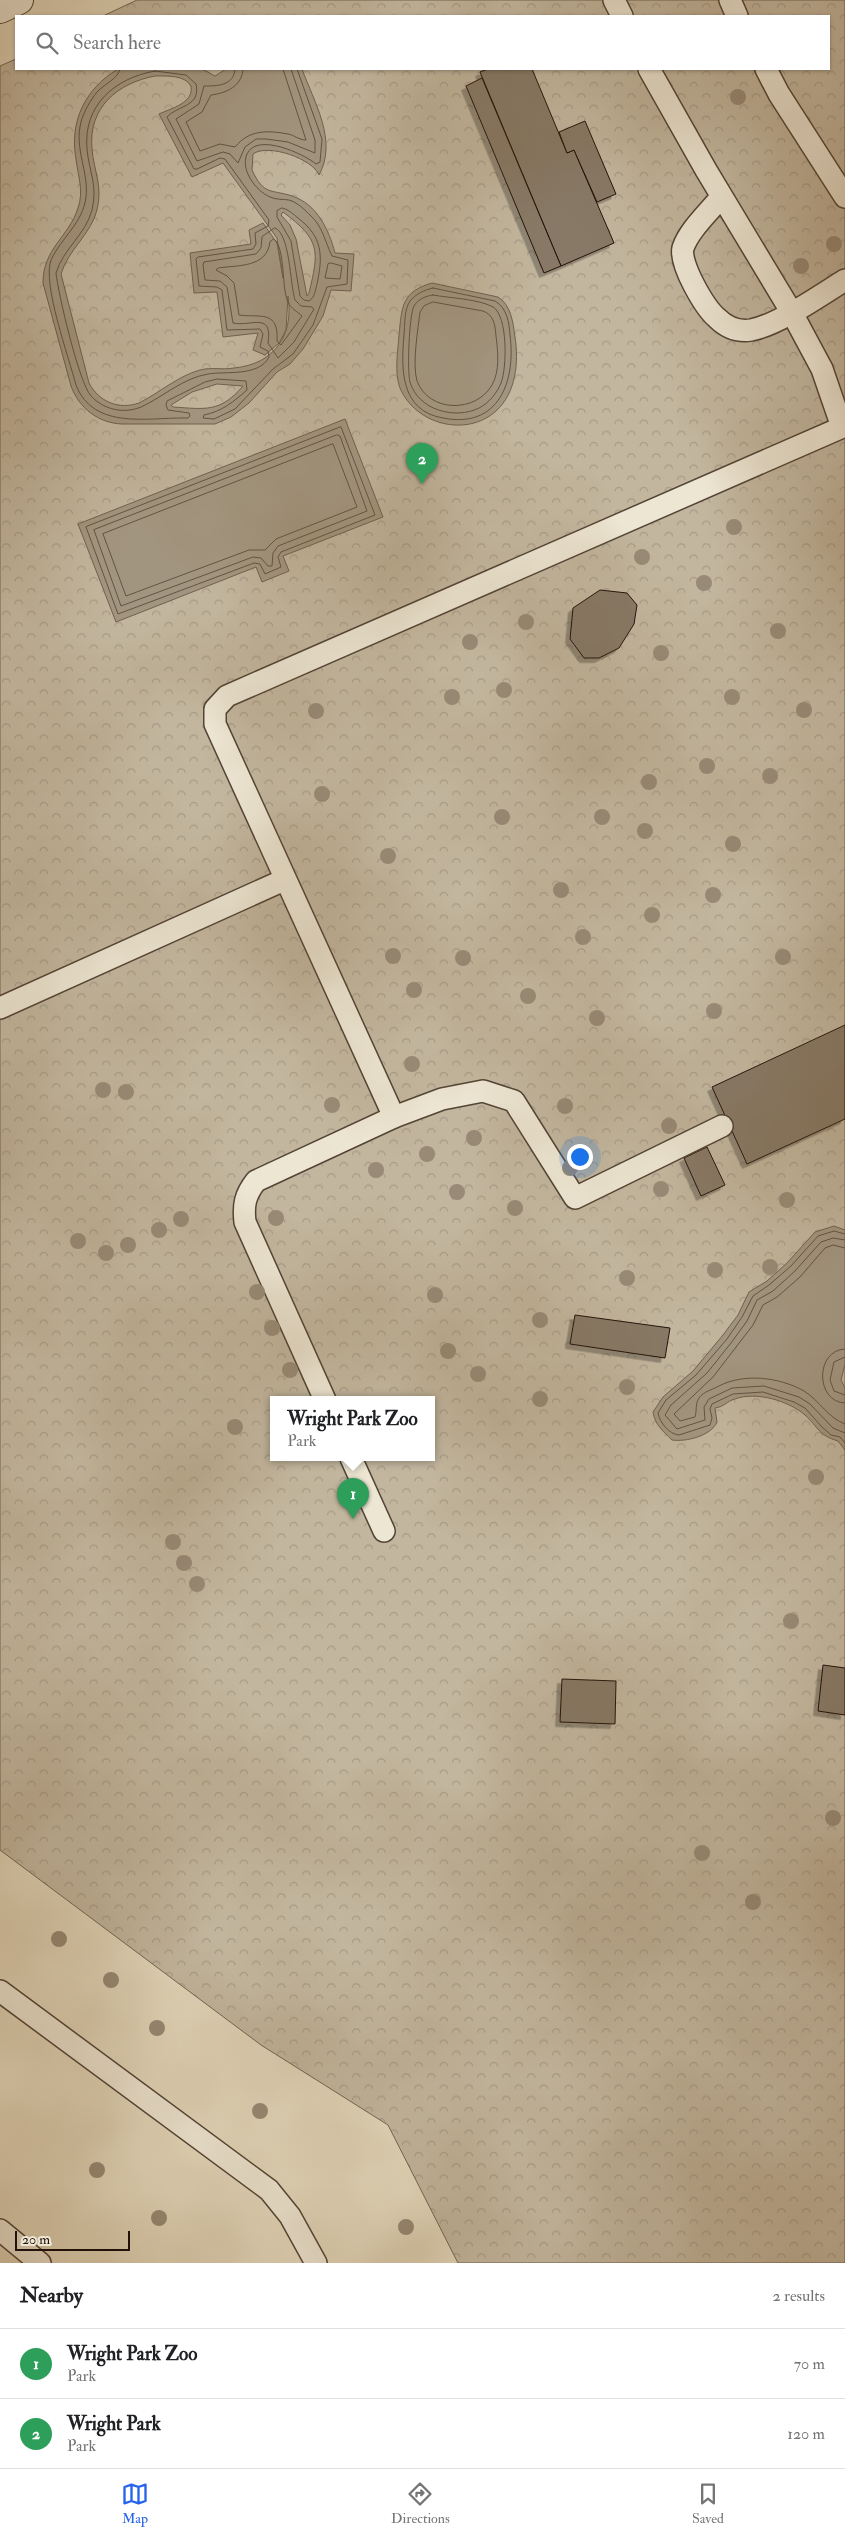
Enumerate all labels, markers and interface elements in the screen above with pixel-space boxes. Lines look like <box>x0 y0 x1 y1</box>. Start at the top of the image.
search box <box>15 15 830 70</box>
icon: search <box>33 29 61 57</box>
text: Search here <box>73 31 161 55</box>
pin: 2 <box>406 443 438 484</box>
your location <box>567 1144 593 1170</box>
popup <box>270 1396 435 1461</box>
text: Wright Park Zoo <box>287 1407 418 1431</box>
text: Park <box>287 1431 316 1451</box>
pin: 1 <box>337 1478 369 1519</box>
scale bar <box>15 2228 130 2251</box>
text: 20 m <box>22 2231 50 2248</box>
text: Nearby <box>20 2282 83 2309</box>
text: 2 results <box>772 2286 825 2306</box>
text: Wright Park Zoo <box>67 2342 197 2366</box>
text: 1 <box>33 2354 39 2374</box>
text: 70 m <box>794 2354 825 2374</box>
text: Park <box>67 2366 96 2386</box>
text: Wright Park <box>67 2412 161 2436</box>
text: 2 <box>32 2424 40 2444</box>
text: 120 m <box>787 2424 825 2444</box>
text: Park <box>67 2436 96 2456</box>
tab: Map <box>121 2480 149 2527</box>
tab: Directions <box>391 2480 450 2527</box>
tab: Saved <box>692 2480 724 2527</box>

